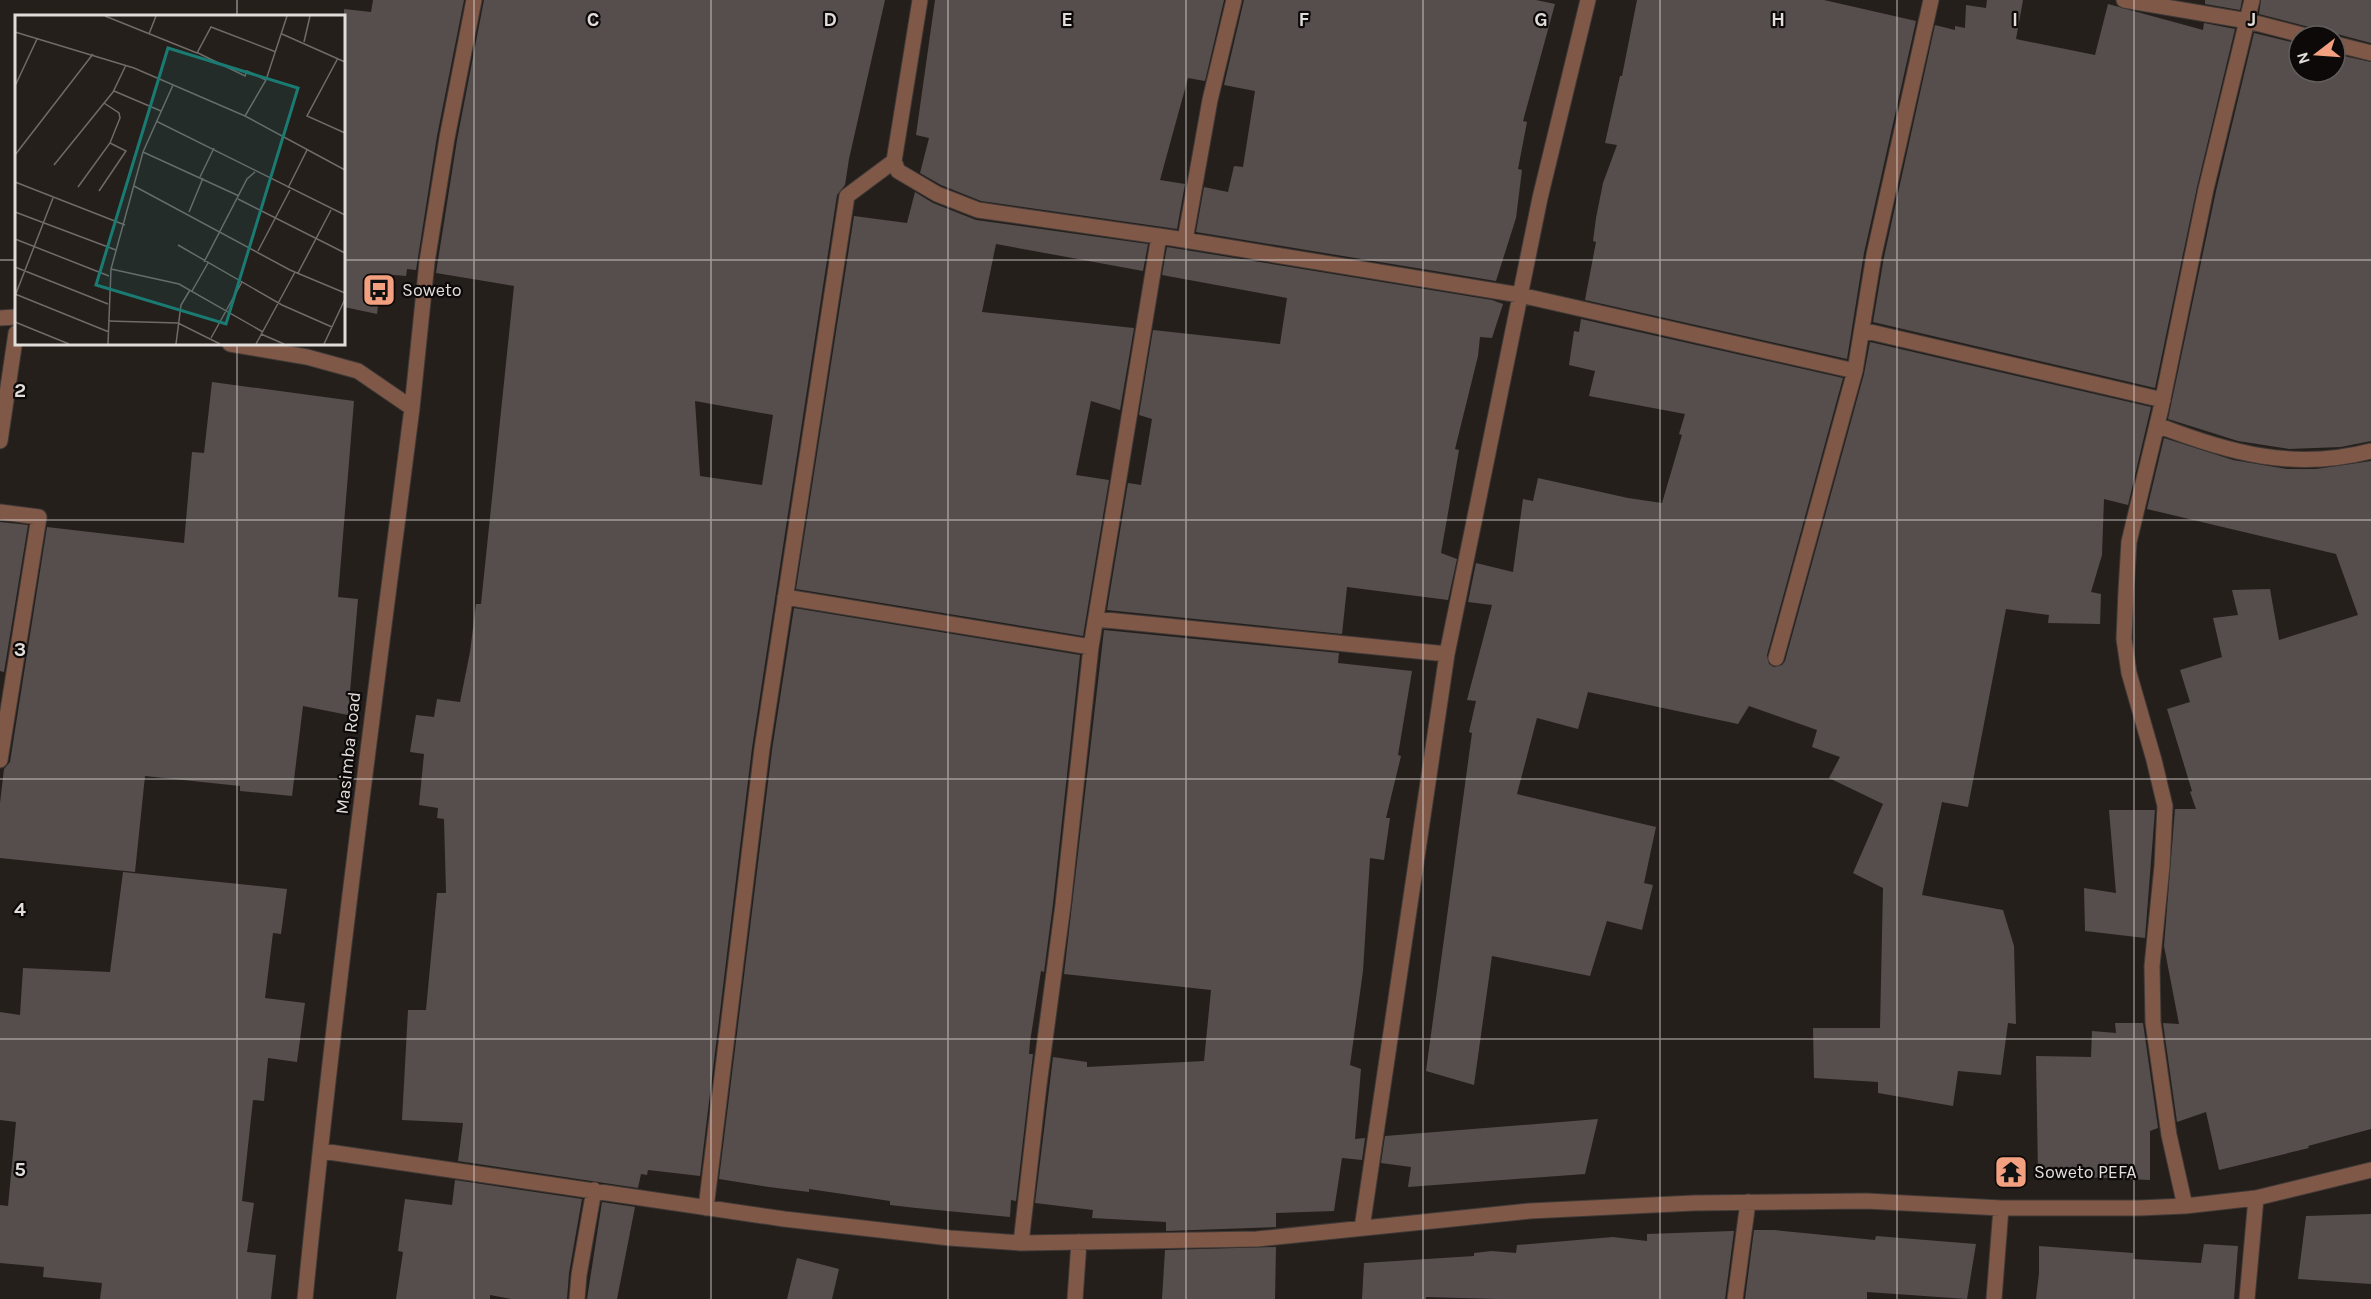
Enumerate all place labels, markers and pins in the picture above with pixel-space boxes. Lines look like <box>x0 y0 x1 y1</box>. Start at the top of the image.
bus stop icon: Soweto <box>361 272 397 308</box>
place label: Soweto <box>402 279 462 301</box>
temple icon: Soweto PEFA <box>1993 1154 2029 1190</box>
place label: Soweto PEFA <box>2034 1161 2137 1183</box>

